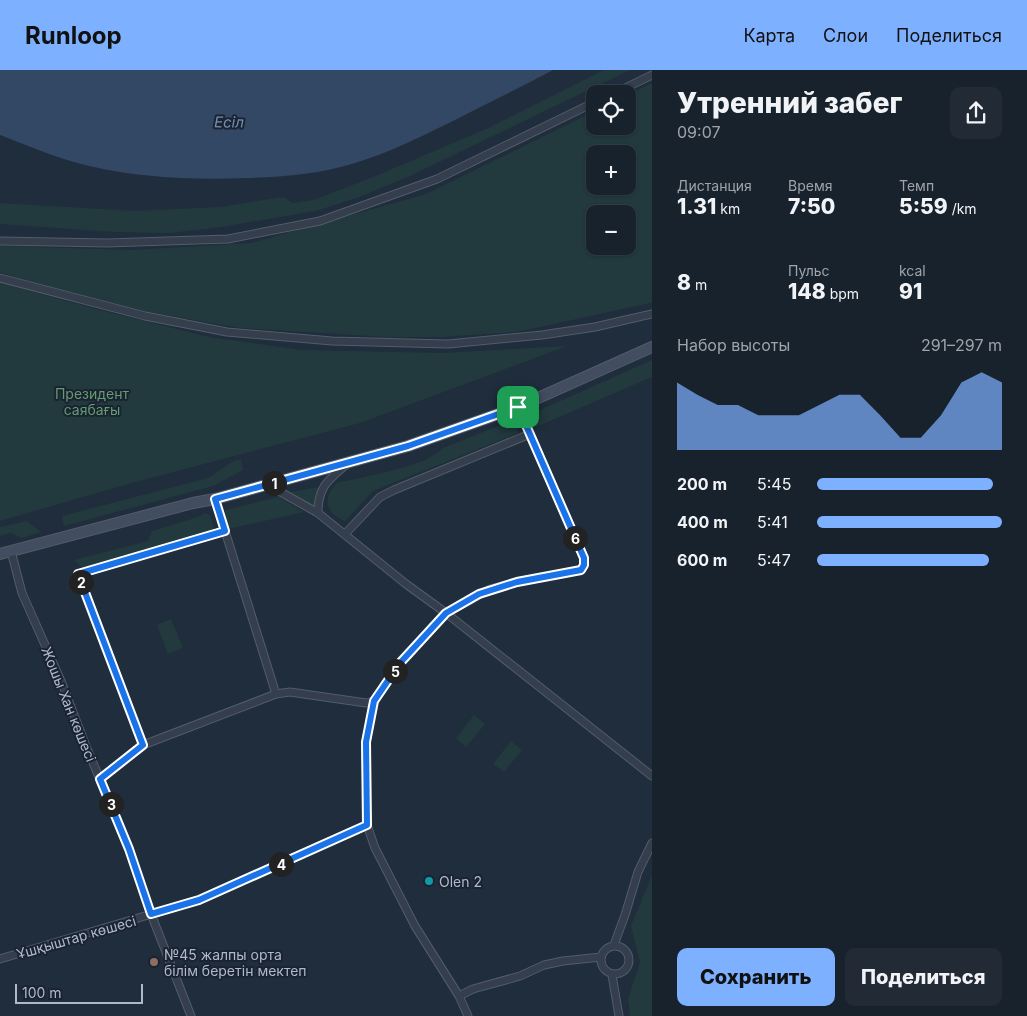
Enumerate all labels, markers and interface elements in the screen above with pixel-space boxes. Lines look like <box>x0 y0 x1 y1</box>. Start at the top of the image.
text: Runloop <box>25 21 122 50</box>
text: Карта <box>743 25 795 46</box>
text: Слои <box>823 25 868 46</box>
text: Поделиться <box>896 25 1002 46</box>
map controls <box>586 85 636 255</box>
button: locate <box>586 85 636 135</box>
text: Утренний забег <box>677 86 902 120</box>
button: share <box>950 87 1002 139</box>
water label: Есіл <box>214 112 244 132</box>
text: 09:07 <box>677 122 720 142</box>
button: + <box>586 145 636 195</box>
text: Дистанция <box>677 177 752 194</box>
text: Время <box>788 177 832 194</box>
text: Темп <box>899 177 934 194</box>
text: 1.31 <box>677 194 716 219</box>
text: 7:50 <box>788 194 835 219</box>
text: 5:59 <box>899 194 948 219</box>
text: km <box>716 200 740 217</box>
text: /km <box>948 200 977 217</box>
button: − <box>586 205 636 255</box>
text: Пульс <box>788 262 830 279</box>
text: kcal <box>899 262 926 279</box>
text: 8 <box>677 270 691 295</box>
text: m <box>691 276 707 293</box>
text: 148 <box>788 279 826 304</box>
text: 91 <box>899 279 922 304</box>
text: bpm <box>826 285 859 302</box>
text: Набор высоты <box>677 335 790 355</box>
text: 291–297 m <box>921 335 1002 355</box>
park label: Президент саябағы <box>55 385 130 418</box>
pin <box>497 386 539 428</box>
icon: arrive <box>504 393 532 421</box>
pin: 1 <box>262 470 286 496</box>
text: 200 m <box>677 474 727 494</box>
text: 5:45 <box>757 474 791 494</box>
text: 1 <box>271 475 278 492</box>
text: 400 m <box>677 512 728 532</box>
text: 5:41 <box>757 512 788 532</box>
pin: 6 <box>562 526 588 550</box>
text: 6 <box>571 530 580 547</box>
text: 600 m <box>677 550 727 570</box>
text: 5:47 <box>757 550 791 570</box>
pin: 2 <box>68 570 94 594</box>
text: 2 <box>77 574 86 591</box>
street label: Жошы Хан көшесі <box>38 644 100 764</box>
pin: 5 <box>382 658 408 684</box>
text: 5 <box>391 663 400 680</box>
pin: 3 <box>98 792 124 816</box>
text: 3 <box>107 796 116 813</box>
pin: 4 <box>268 852 294 876</box>
text: 4 <box>277 856 286 873</box>
place label: Olen 2 <box>439 873 482 890</box>
marker: Olen 2 <box>423 875 435 887</box>
street label: Ұшқыштар көшесі <box>14 912 138 962</box>
place label: №45 жалпы орта білім беретін мектеп <box>164 946 307 979</box>
button: Сохранить <box>677 948 835 1006</box>
button: Поделиться <box>845 948 1002 1006</box>
marker: №45 жалпы орта білім беретін мектеп <box>148 956 160 968</box>
scale bar <box>15 981 142 1004</box>
text: 100 m <box>22 984 62 1001</box>

